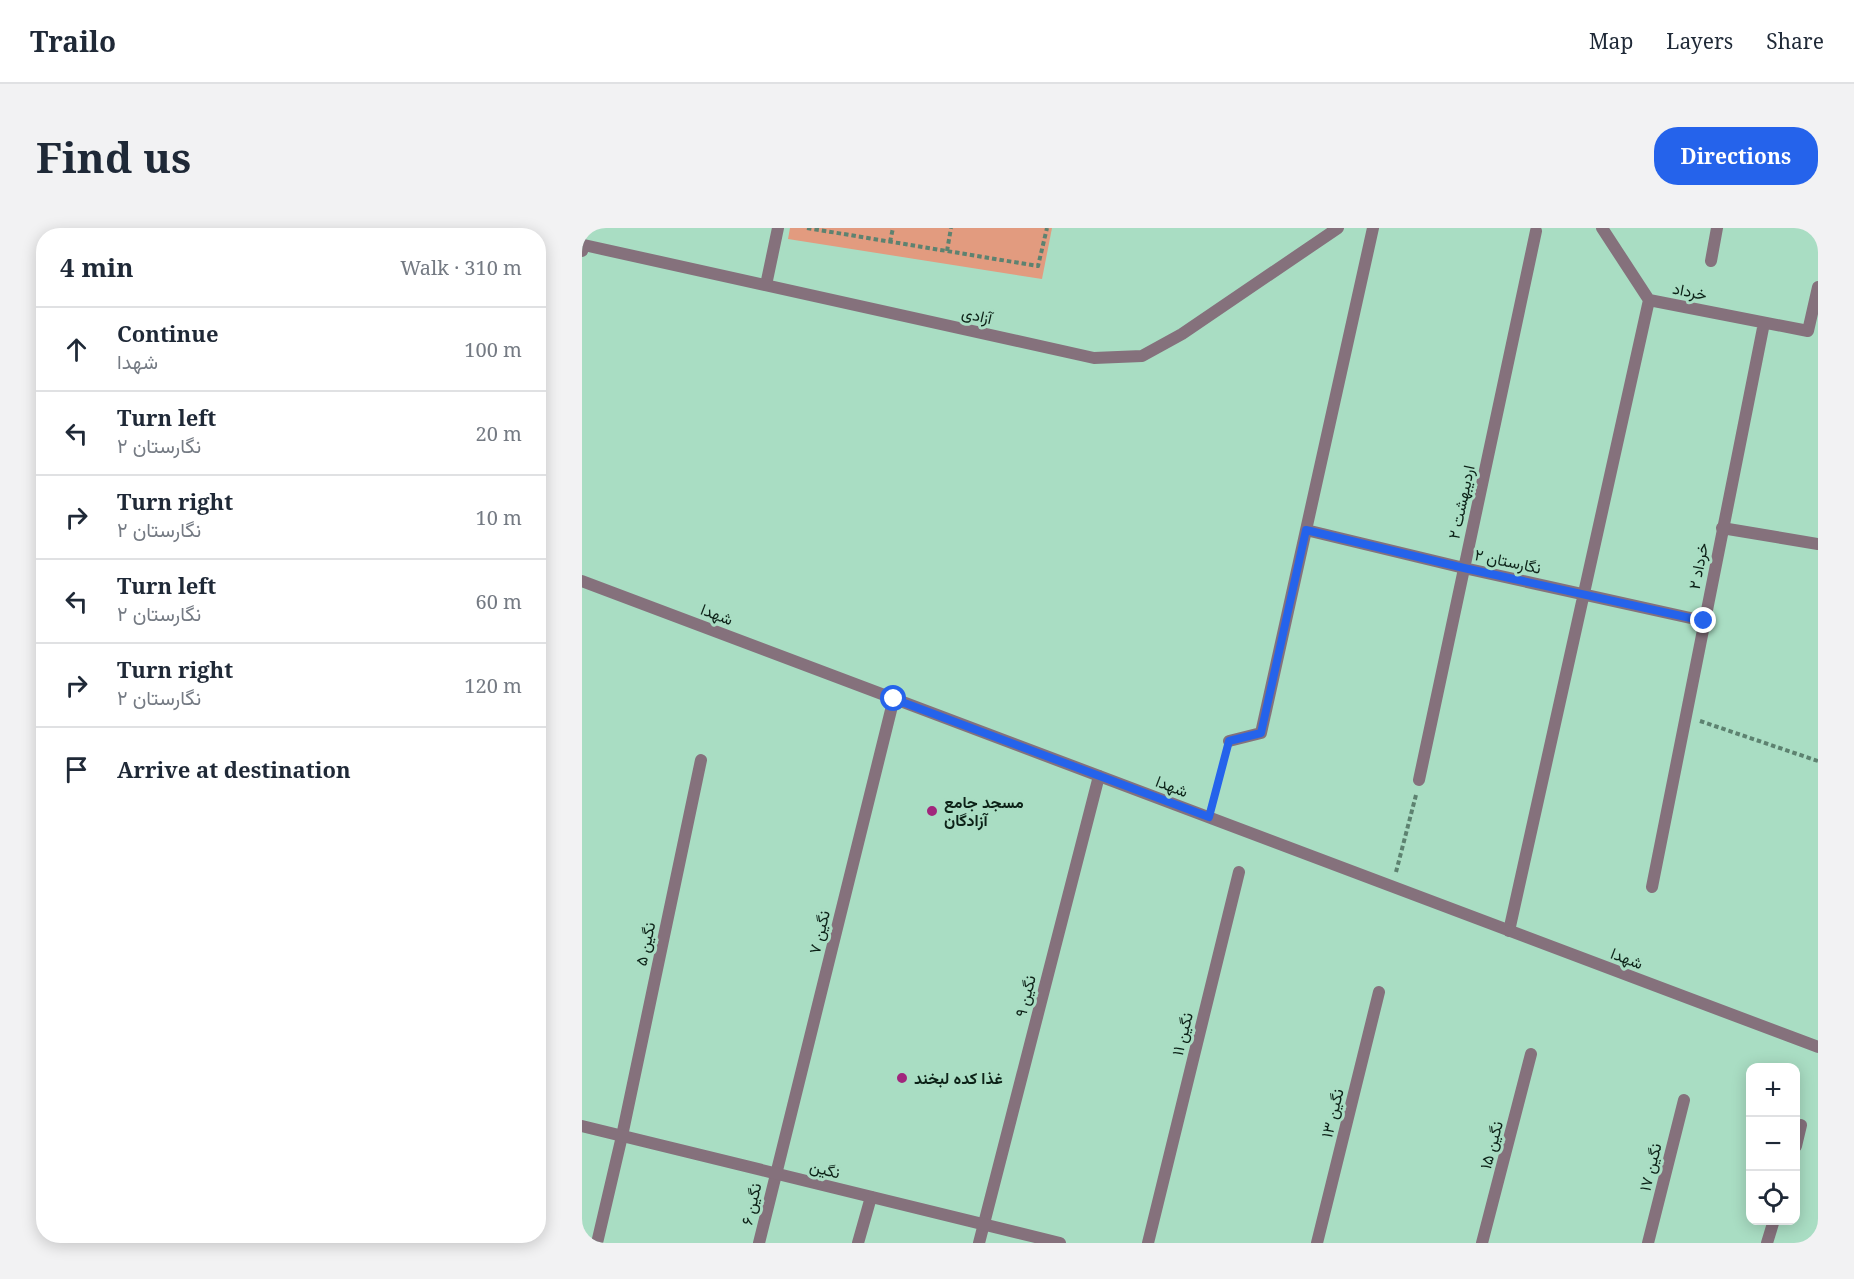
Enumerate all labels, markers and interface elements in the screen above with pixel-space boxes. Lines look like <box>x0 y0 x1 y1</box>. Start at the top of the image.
text: Trailo <box>30 22 116 60</box>
text: Map <box>1589 27 1633 55</box>
text: Layers <box>1666 27 1733 55</box>
text: Share <box>1766 27 1824 55</box>
button: Directions <box>1654 127 1818 185</box>
text: Find us <box>36 128 191 185</box>
text: 4 min <box>60 249 134 285</box>
text: Walk · 310 m <box>400 254 522 281</box>
street label: خرداد <box>1671 277 1709 305</box>
street label: آزادی <box>960 301 996 329</box>
text: Continue <box>117 318 219 348</box>
icon: ahead <box>60 333 93 366</box>
text: 100 m <box>464 336 522 363</box>
text: شهدا <box>117 348 158 375</box>
text: Turn left <box>117 402 216 432</box>
icon: left <box>60 417 93 450</box>
text: 20 m <box>476 420 522 447</box>
text: نگارستان ۲ <box>117 432 201 459</box>
street label: اردیبهشت ۲ <box>1442 463 1480 541</box>
text: Turn right <box>117 486 233 516</box>
icon: right <box>60 501 93 534</box>
text: 10 m <box>476 504 522 531</box>
text: نگارستان ۲ <box>117 516 201 543</box>
street label: خرداد ۲ <box>1683 540 1713 591</box>
street label: نگارستان ۲ <box>1473 543 1543 579</box>
text: Turn left <box>117 570 216 600</box>
icon: left <box>60 585 93 618</box>
text: 60 m <box>476 588 522 615</box>
street label: شهدا <box>698 598 736 630</box>
text: نگارستان ۲ <box>117 600 201 627</box>
route end <box>1690 607 1716 633</box>
text: Turn right <box>117 654 233 684</box>
icon: right <box>60 669 93 702</box>
text: 120 m <box>464 672 522 699</box>
text: نگارستان ۲ <box>117 684 201 711</box>
route start <box>880 685 906 711</box>
icon: arrive <box>60 753 93 786</box>
text: Arrive at destination <box>117 754 351 784</box>
street label: شهدا <box>1153 770 1191 802</box>
place label: مسجد جامع آزادگان <box>944 791 1024 831</box>
marker: مسجد جامع آزادگان <box>925 804 939 818</box>
street label: نگین ۷ <box>803 908 835 956</box>
street label: نگین ۵ <box>630 920 660 968</box>
street label: شهدا <box>1608 942 1646 974</box>
street label: نگین ۹ <box>1009 973 1041 1019</box>
street label: نگین ۱۱ <box>1166 1010 1198 1058</box>
map controls <box>1746 1063 1800 1225</box>
button: + <box>1746 1063 1800 1117</box>
place label: غذا کده لبخند <box>914 1067 1003 1089</box>
marker: غذا کده لبخند <box>895 1071 909 1085</box>
street label: نگین ۱۳ <box>1315 1086 1349 1140</box>
button: − <box>1746 1117 1800 1171</box>
street label: نگین ۱۵ <box>1474 1119 1508 1171</box>
street label: نگین ۱۷ <box>1633 1141 1667 1193</box>
street label: نگین <box>807 1155 843 1183</box>
button: locate <box>1746 1171 1800 1225</box>
street label: نگین ۶ <box>735 1181 767 1227</box>

